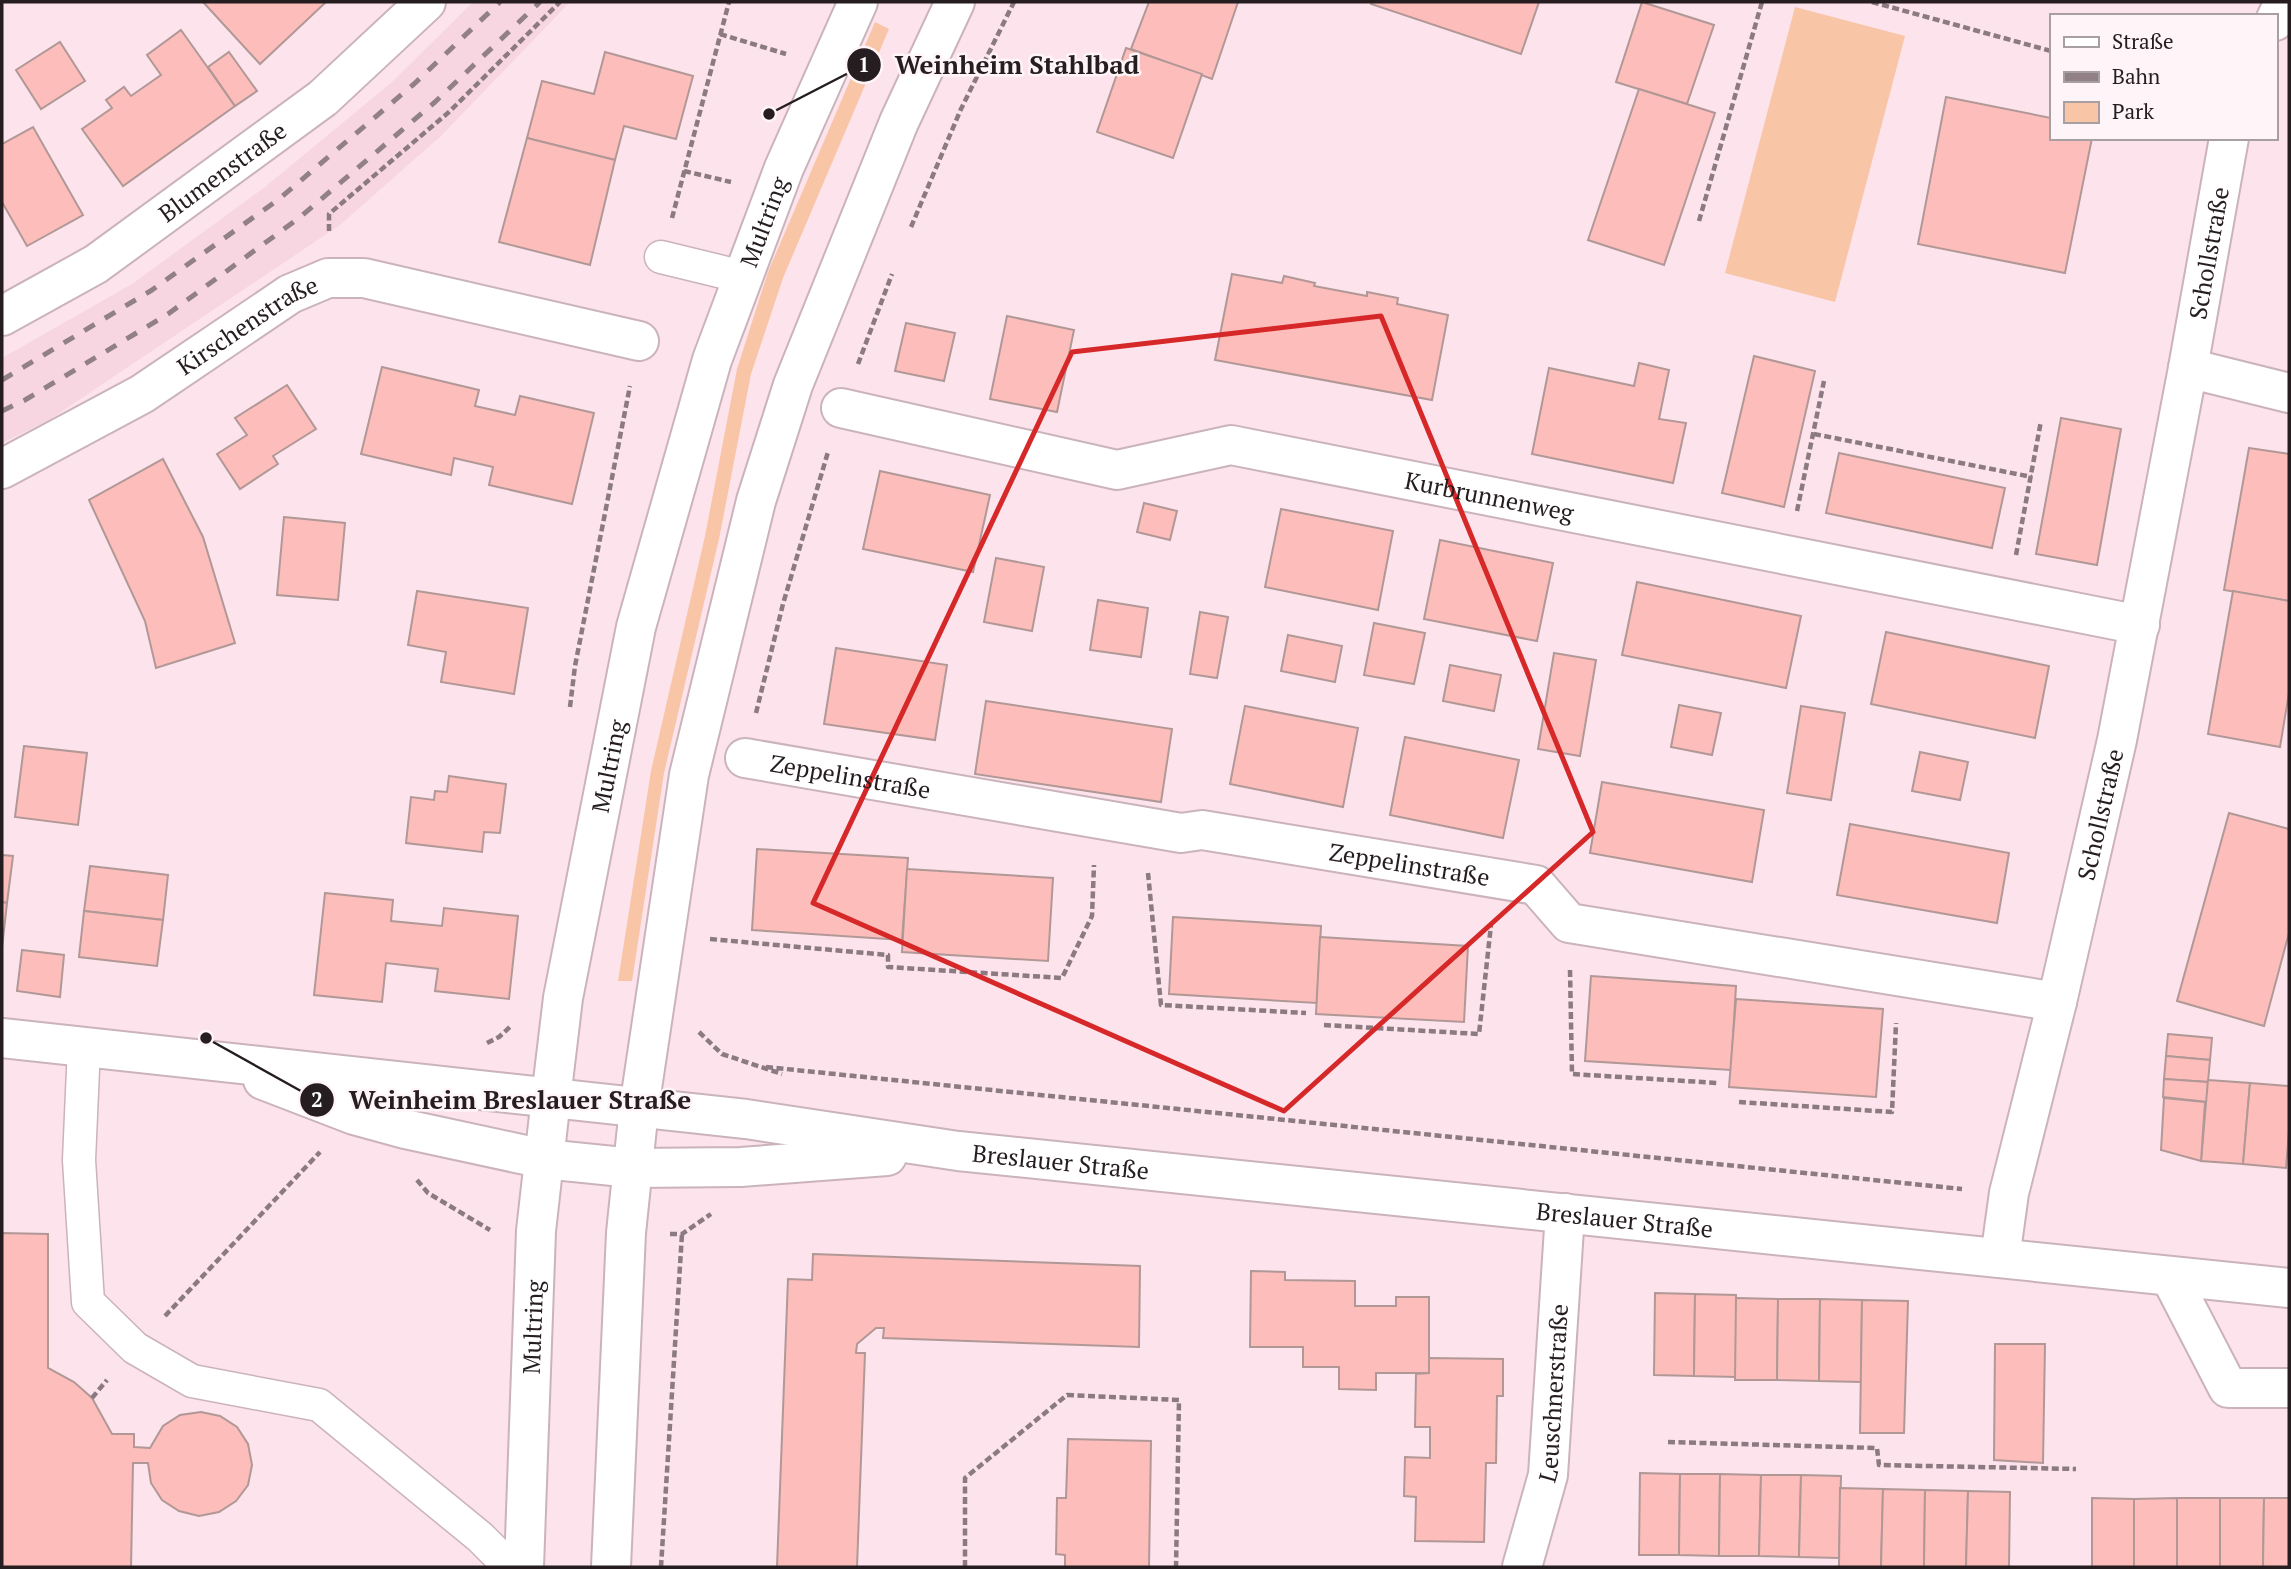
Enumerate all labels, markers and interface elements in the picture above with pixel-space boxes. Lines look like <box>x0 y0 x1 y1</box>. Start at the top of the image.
legend <box>2050 14 2277 140</box>
text: Straße <box>2112 27 2174 55</box>
callout: Weinheim Stahlbad <box>846 41 1153 88</box>
text: Weinheim Stahlbad <box>895 47 1140 81</box>
text: 1 <box>858 50 870 78</box>
text: Bahn <box>2112 62 2161 90</box>
text: Park <box>2112 97 2154 125</box>
street label: Blumenstraße <box>152 114 293 229</box>
street label: Multring <box>732 172 795 272</box>
street label: Schollstraße <box>2181 184 2236 322</box>
street label: Kirschenstraße <box>170 268 323 382</box>
street label: Kurbrunnenweg <box>1402 464 1577 529</box>
street label: Multring <box>584 717 633 815</box>
street label: Schollstraße <box>2069 746 2131 883</box>
street label: Zeppelinstraße <box>768 747 933 806</box>
street label: Zeppelinstraße <box>1327 835 1492 893</box>
callout: Weinheim Breslauer Straße <box>300 1076 705 1123</box>
text: Weinheim Breslauer Straße <box>349 1082 691 1116</box>
text: 2 <box>311 1085 323 1113</box>
street label: Breslauer Straße <box>971 1137 1150 1187</box>
street label: Breslauer Straße <box>1535 1195 1714 1245</box>
street label: Multring <box>515 1279 550 1375</box>
street label: Leuschnerstraße <box>1531 1303 1575 1486</box>

